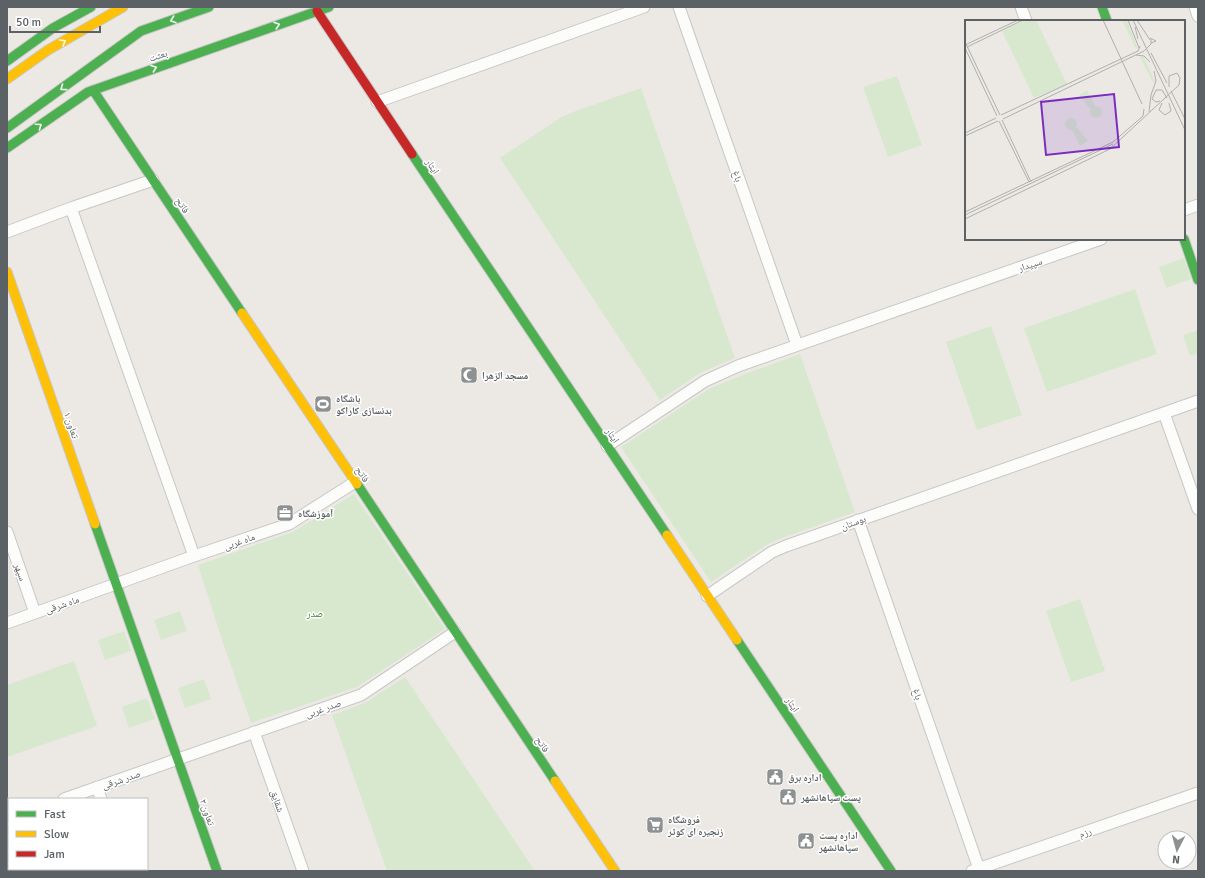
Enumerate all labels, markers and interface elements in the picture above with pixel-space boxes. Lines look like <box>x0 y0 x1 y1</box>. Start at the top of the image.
scale bar <box>10 8 100 34</box>
text: 50 m <box>16 15 41 30</box>
one-way arrow <box>169 15 176 24</box>
inset map <box>965 20 1185 240</box>
one-way arrow <box>273 22 280 30</box>
one-way arrow <box>58 39 66 46</box>
street label: بعثت <box>148 47 169 65</box>
one-way arrow <box>151 65 158 73</box>
one-way arrow <box>60 83 67 90</box>
one-way arrow <box>35 123 42 131</box>
street label: ایثار <box>422 156 442 176</box>
street label: باغ <box>730 169 745 184</box>
street label: فاتح <box>172 195 192 216</box>
street label: سپیدار <box>1016 255 1044 275</box>
mosque icon: مسجد الزهرا <box>459 365 479 385</box>
place label: مسجد الزهرا <box>482 370 529 382</box>
place label: باشگاه بدنسازی کاراکو <box>336 393 392 417</box>
sports icon: باشگاه بدنسازی کاراکو <box>313 394 333 414</box>
street label: تعاون ۱ <box>61 410 81 440</box>
street label: ایثار <box>602 425 622 445</box>
street label: فاتح <box>352 464 372 485</box>
office icon: آموزشگاه <box>275 503 295 523</box>
place label: آموزشگاه <box>298 508 333 520</box>
street label: بوستان <box>839 513 868 533</box>
street label: ماه غربی <box>222 531 257 553</box>
street label: سپهر <box>11 561 29 583</box>
street label: ماه شرقی <box>44 593 81 616</box>
park label: صدر <box>306 608 323 620</box>
street label: باغ <box>910 687 925 702</box>
street label: ایثار <box>782 694 802 714</box>
street label: صدر غربی <box>304 697 343 721</box>
street label: فاتح <box>532 734 552 755</box>
public building icon: اداره برق <box>765 767 785 787</box>
street label: صدر شرقی <box>100 768 142 792</box>
place label: اداره برق <box>788 772 822 784</box>
public building icon: پست سپاهانشهر <box>778 787 798 807</box>
street label: شقایق <box>268 789 287 814</box>
place label: پست سپاهانشهر <box>800 792 862 804</box>
street label: تعاون ۲ <box>197 797 217 827</box>
legend <box>8 798 148 870</box>
text: Fast <box>44 807 65 822</box>
place label: فروشگاه زنجیره ای کوثر <box>667 814 723 838</box>
supermarket icon: فروشگاه زنجیره ای کوثر <box>645 815 665 835</box>
street label: رزم <box>1077 825 1094 842</box>
text: Slow <box>44 827 69 842</box>
place label: اداره پست سپاهانشهر <box>818 830 858 854</box>
north arrow <box>1157 830 1197 870</box>
public building icon: اداره پست سپاهانشهر <box>796 831 816 851</box>
text: Jam <box>44 847 65 862</box>
text: N <box>1172 853 1180 866</box>

